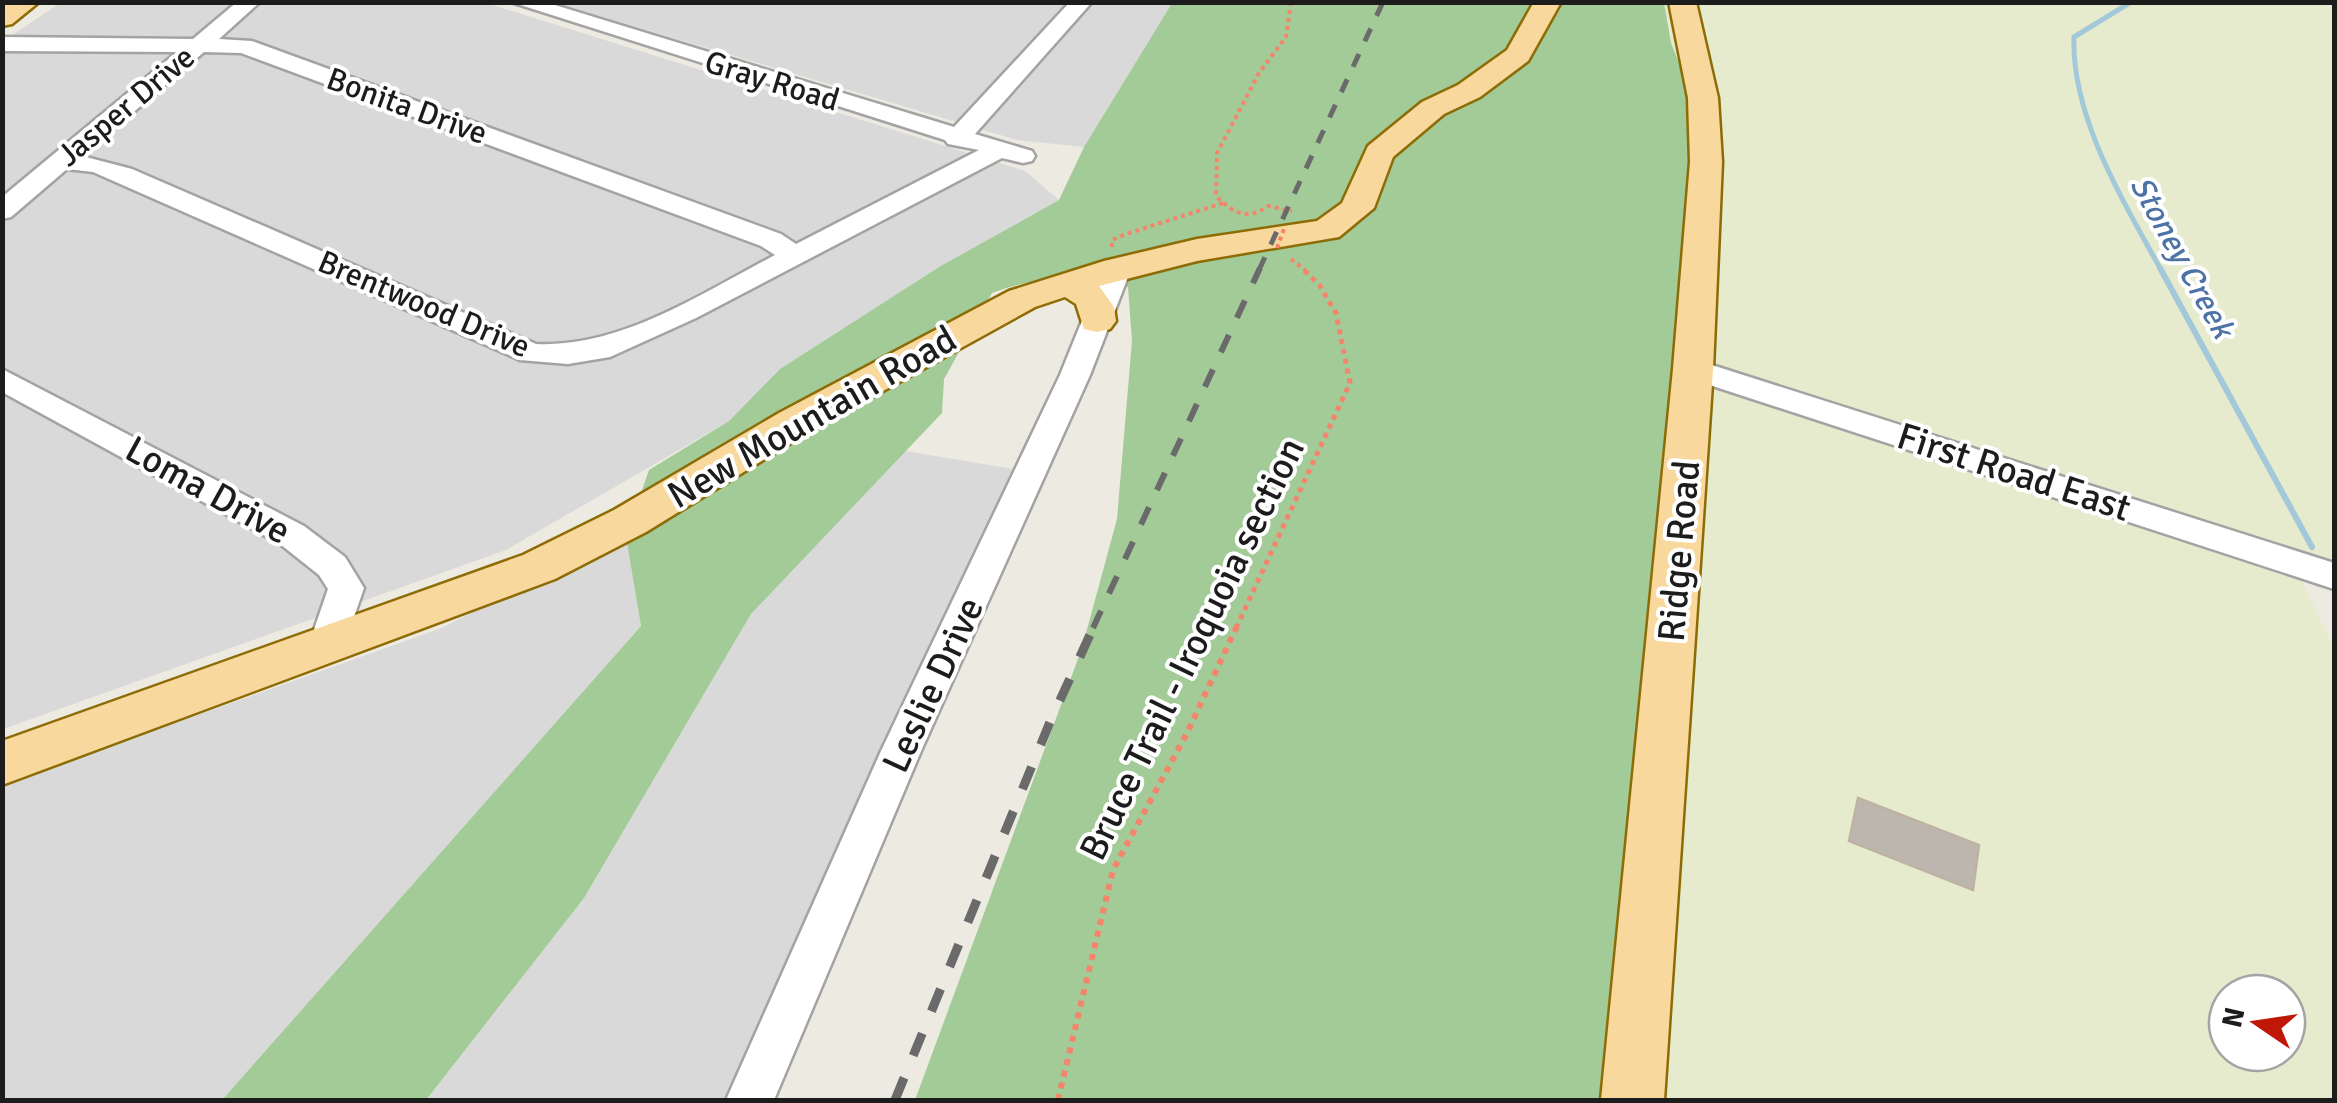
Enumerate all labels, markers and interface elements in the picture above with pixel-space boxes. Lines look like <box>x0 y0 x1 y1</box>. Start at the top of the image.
street label: Jasper Drive <box>49 37 203 175</box>
street label: Gray Road <box>700 42 844 120</box>
street label: Bonita Drive <box>321 59 493 153</box>
water label: Stoney Creek <box>2122 169 2244 347</box>
street label: Brentwood Drive <box>312 242 536 366</box>
street label: New Mountain Road <box>659 315 965 519</box>
street label: First Road East <box>1891 412 2137 532</box>
street label: Loma Drive <box>117 425 299 555</box>
street label: Bruce Trail - Iroquoia section <box>1069 430 1315 868</box>
street label: Ridge Road <box>1648 458 1710 644</box>
street label: Leslie Drive <box>872 590 994 780</box>
north arrow <box>2207 973 2307 1073</box>
text: N <box>2215 1004 2252 1031</box>

